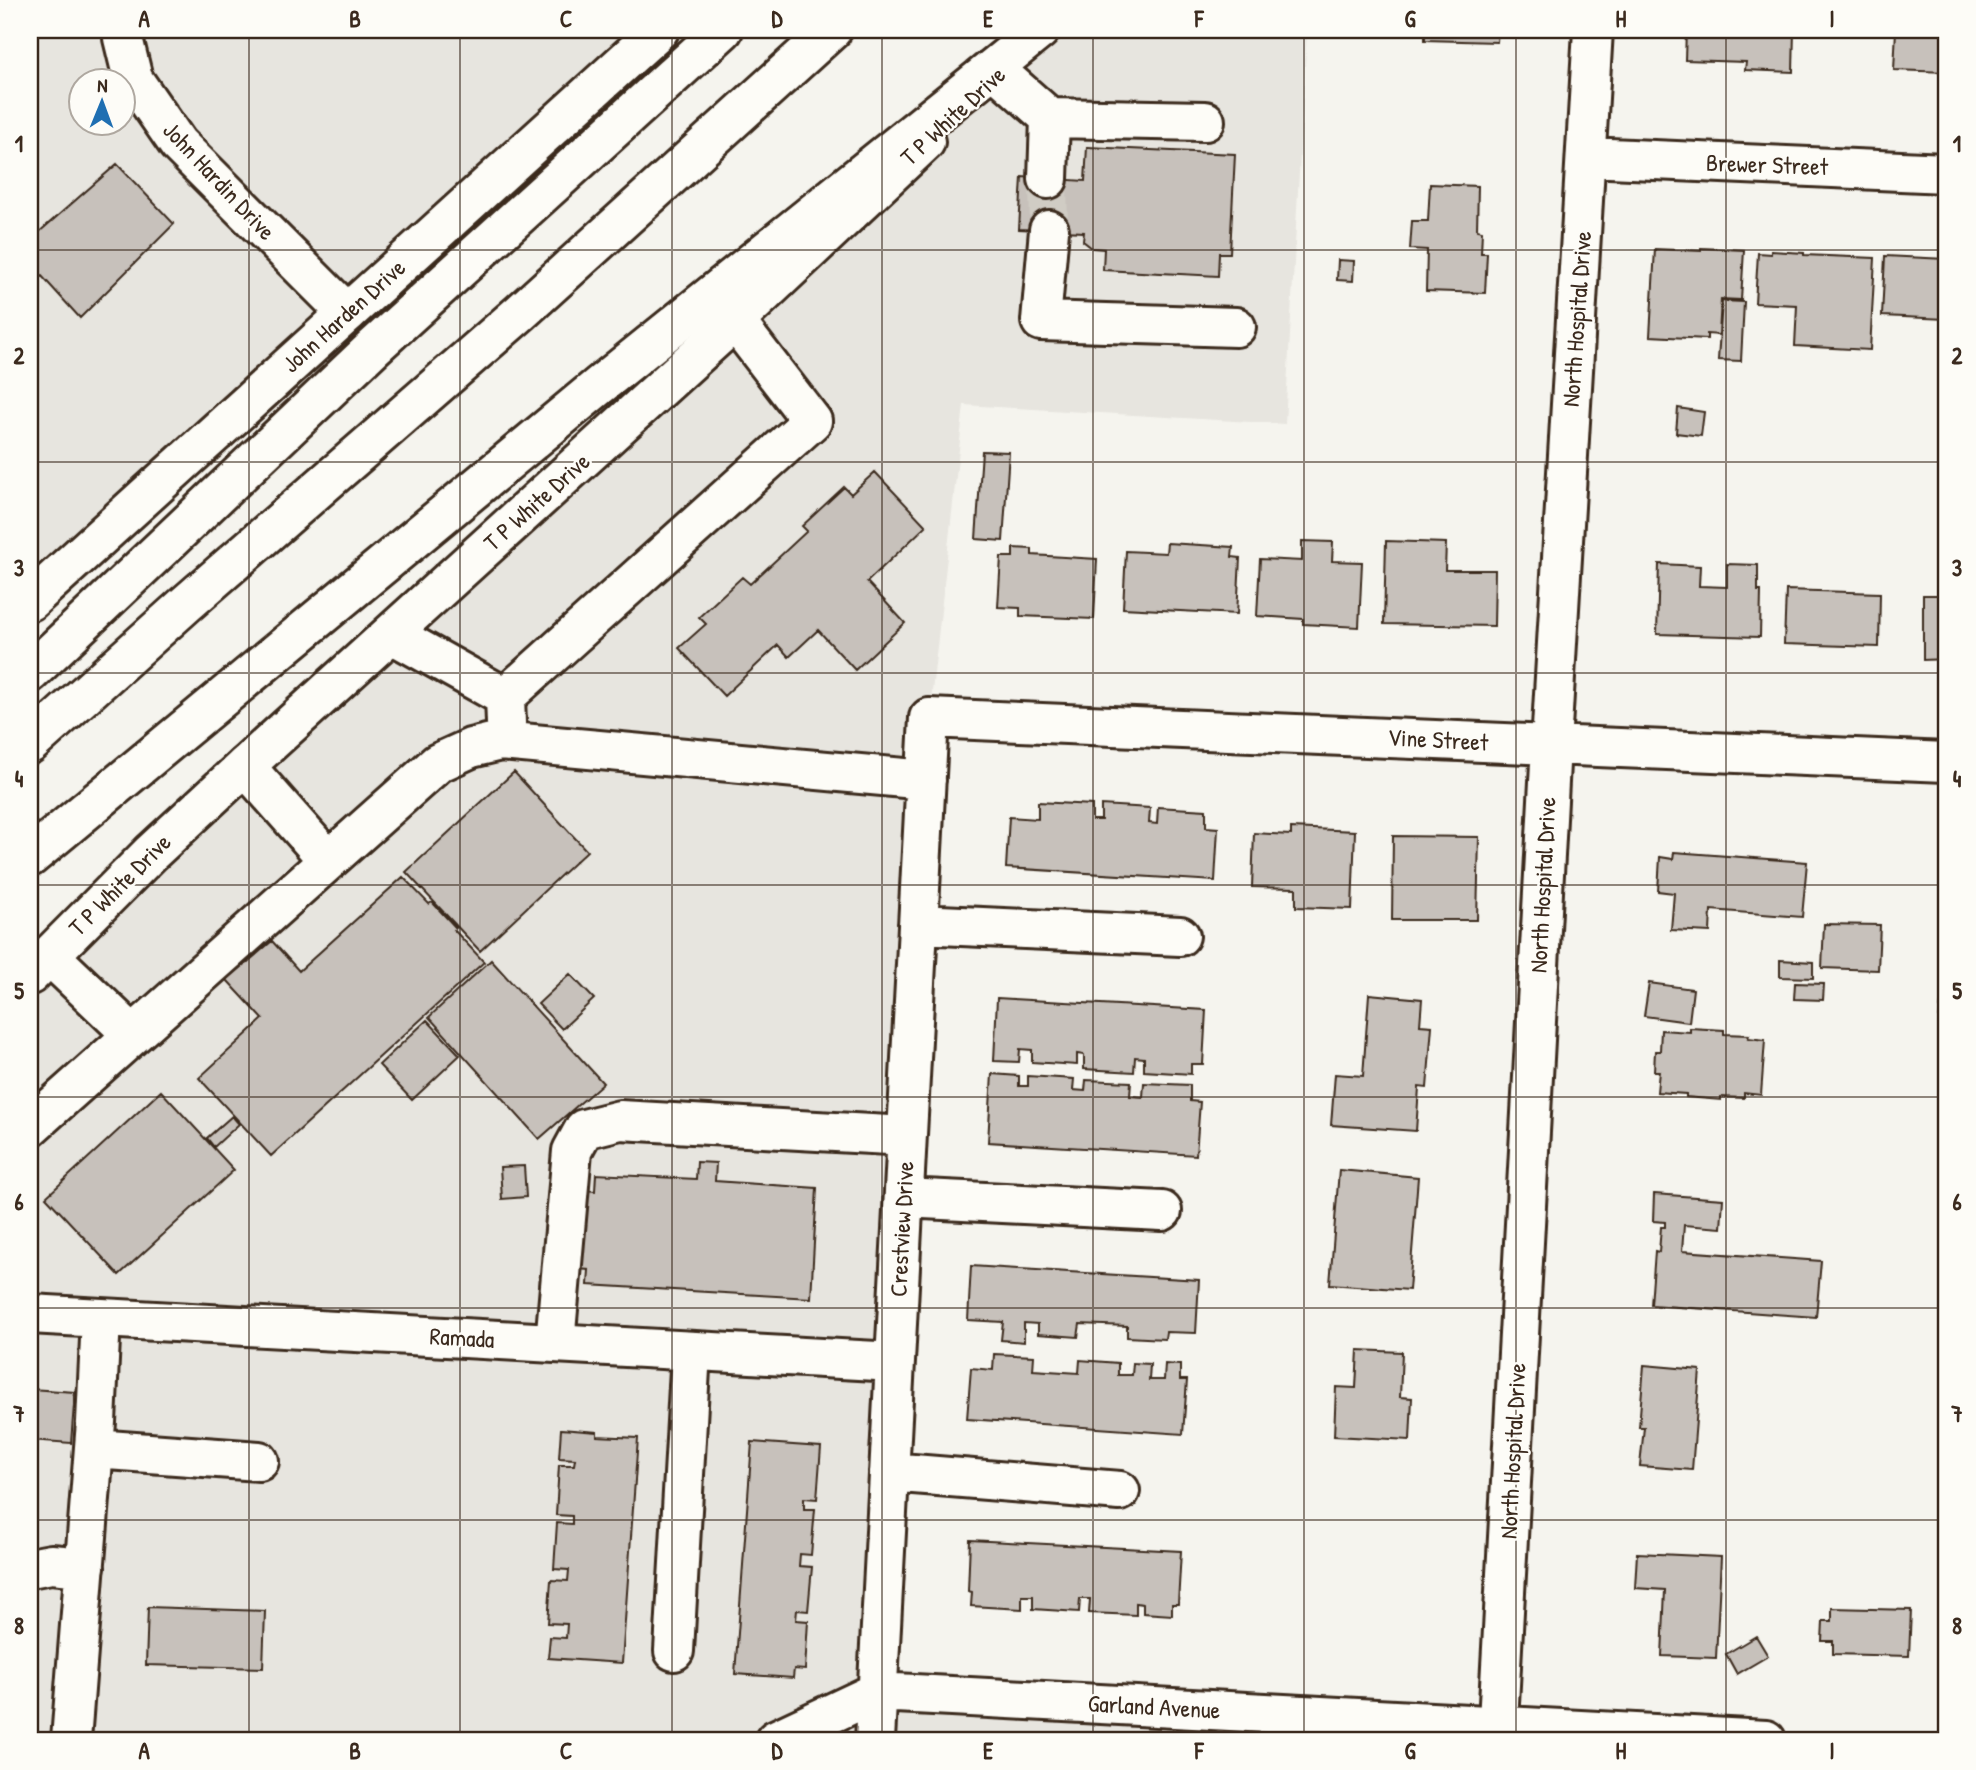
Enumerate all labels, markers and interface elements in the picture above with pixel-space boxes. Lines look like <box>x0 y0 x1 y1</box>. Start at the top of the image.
text: A <box>138 3 150 34</box>
text: B <box>349 3 361 34</box>
text: C <box>560 3 572 34</box>
text: D <box>772 3 784 34</box>
text: E <box>983 3 994 34</box>
text: F <box>1194 3 1205 34</box>
text: G <box>1404 3 1416 34</box>
text: H <box>1616 3 1627 34</box>
text: I <box>1829 3 1835 34</box>
street label: T P White Drive <box>893 58 1012 172</box>
north arrow <box>66 66 136 136</box>
text: N <box>97 72 108 98</box>
street label: John Hardin Drive <box>156 114 283 247</box>
text: 1 <box>15 128 23 159</box>
text: 1 <box>1953 128 1961 159</box>
street label: Brewer Street <box>1705 146 1829 182</box>
street label: North Hospital Drive <box>1554 230 1598 408</box>
street label: John Harden Drive <box>275 251 412 379</box>
text: 2 <box>14 340 25 371</box>
text: 2 <box>1952 340 1963 371</box>
street label: T P White Drive <box>476 445 597 557</box>
text: 3 <box>14 552 24 583</box>
text: 3 <box>1952 552 1962 583</box>
street label: Vine Street <box>1387 720 1490 758</box>
text: 4 <box>15 763 24 794</box>
text: 4 <box>1953 763 1962 794</box>
street label: North Hospital Drive <box>1521 796 1563 974</box>
street label: T P White Drive <box>61 826 178 942</box>
text: 5 <box>14 975 24 1006</box>
text: 5 <box>1952 975 1962 1006</box>
street label: Crestview Drive <box>881 1160 921 1298</box>
text: 6 <box>14 1186 24 1217</box>
text: 6 <box>1952 1186 1962 1217</box>
street label: Ramada <box>429 1319 495 1355</box>
street label: North Hospital Drive <box>1491 1362 1533 1540</box>
text: 7 <box>12 1398 25 1429</box>
text: 7 <box>1950 1398 1963 1429</box>
text: 8 <box>14 1610 24 1641</box>
text: 8 <box>1952 1610 1962 1641</box>
street label: Garland Avenue <box>1087 1687 1222 1725</box>
text: A <box>138 1735 150 1766</box>
text: B <box>349 1735 361 1766</box>
text: C <box>560 1735 572 1766</box>
text: D <box>772 1735 784 1766</box>
text: E <box>983 1735 994 1766</box>
text: F <box>1194 1735 1205 1766</box>
text: G <box>1404 1735 1416 1766</box>
text: H <box>1616 1735 1627 1766</box>
text: I <box>1829 1735 1835 1766</box>

